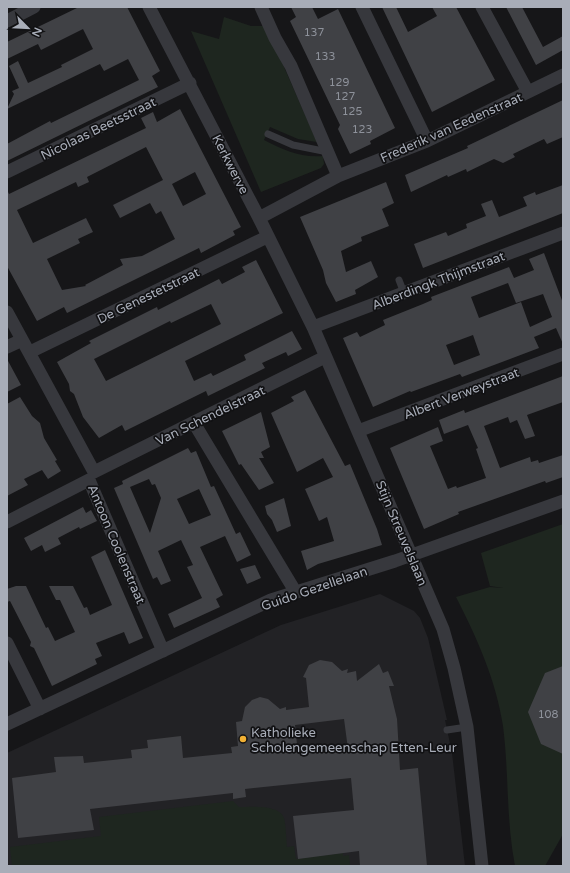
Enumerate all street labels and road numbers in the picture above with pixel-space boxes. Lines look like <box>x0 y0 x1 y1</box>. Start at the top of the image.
street label: Frederik van Eedenstraat <box>378 89 525 167</box>
street label: Nicolaas Beetsstraat <box>38 94 159 164</box>
street label: Kerkwerve <box>208 132 252 197</box>
street label: Alberdingk Thijmstraat <box>370 248 507 314</box>
street label: De Genestetstraat <box>95 264 202 328</box>
street label: Albert Verweystraat <box>401 365 521 423</box>
street label: Van Schendelstraat <box>153 383 268 449</box>
street label: Stijn Streuvelslaan <box>372 478 430 588</box>
street label: Antoon Coolenstraat <box>84 482 148 606</box>
street label: Guido Gezellelaan <box>259 563 369 615</box>

